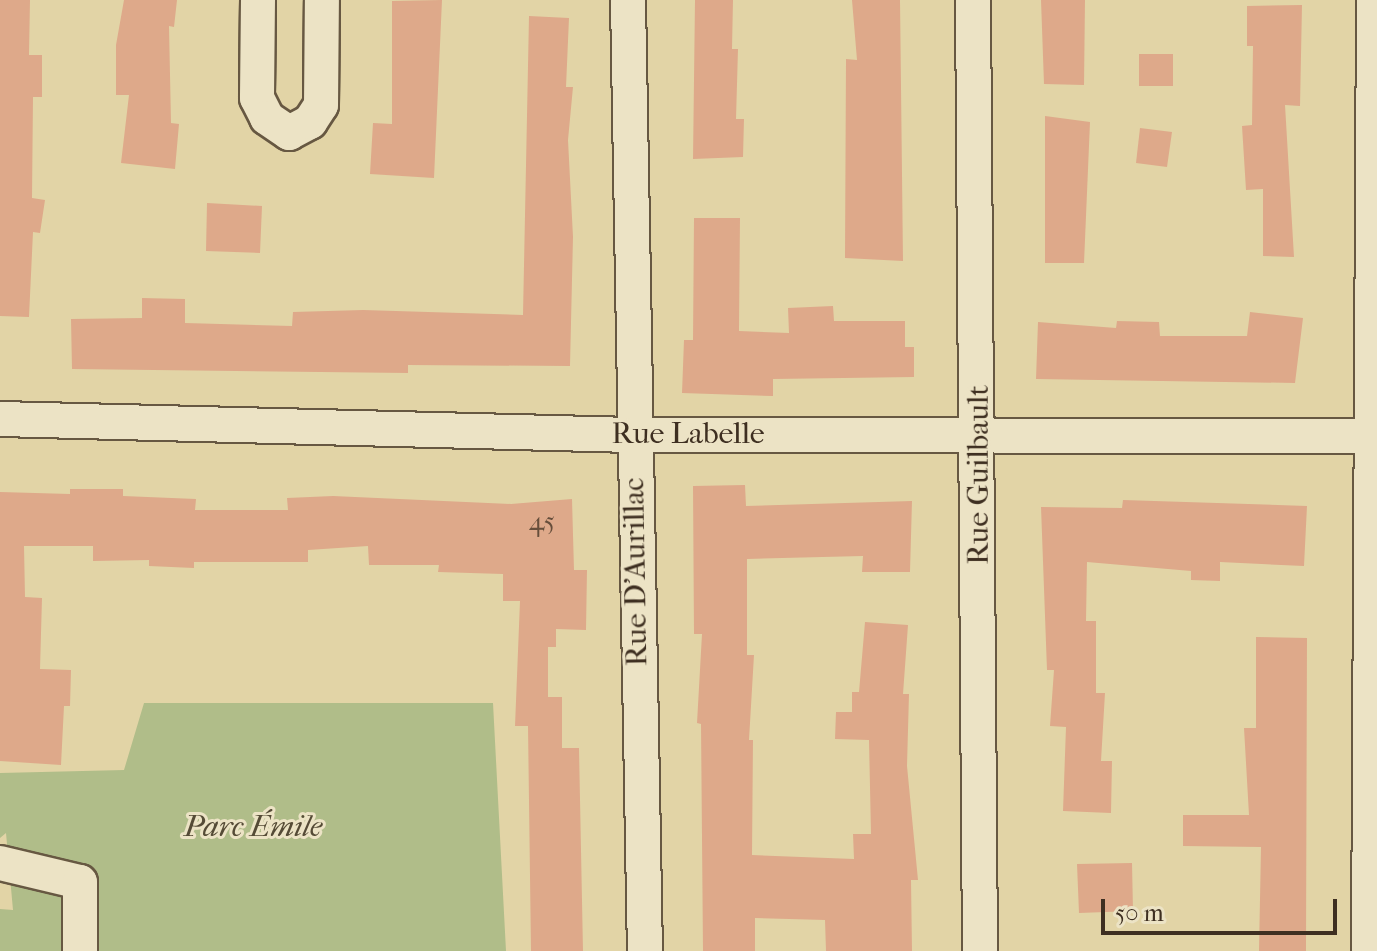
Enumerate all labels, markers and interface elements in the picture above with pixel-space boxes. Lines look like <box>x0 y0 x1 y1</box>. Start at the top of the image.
street label: Rue Guilbault <box>961 385 997 565</box>
street label: Rue Labelle <box>611 416 765 452</box>
street label: Rue D'Aurillac <box>616 477 656 667</box>
house number: 45 <box>529 506 555 538</box>
park label: Parc Émile <box>184 809 322 845</box>
scale bar <box>1105 883 1341 933</box>
text: 50 m <box>1115 899 1164 927</box>

